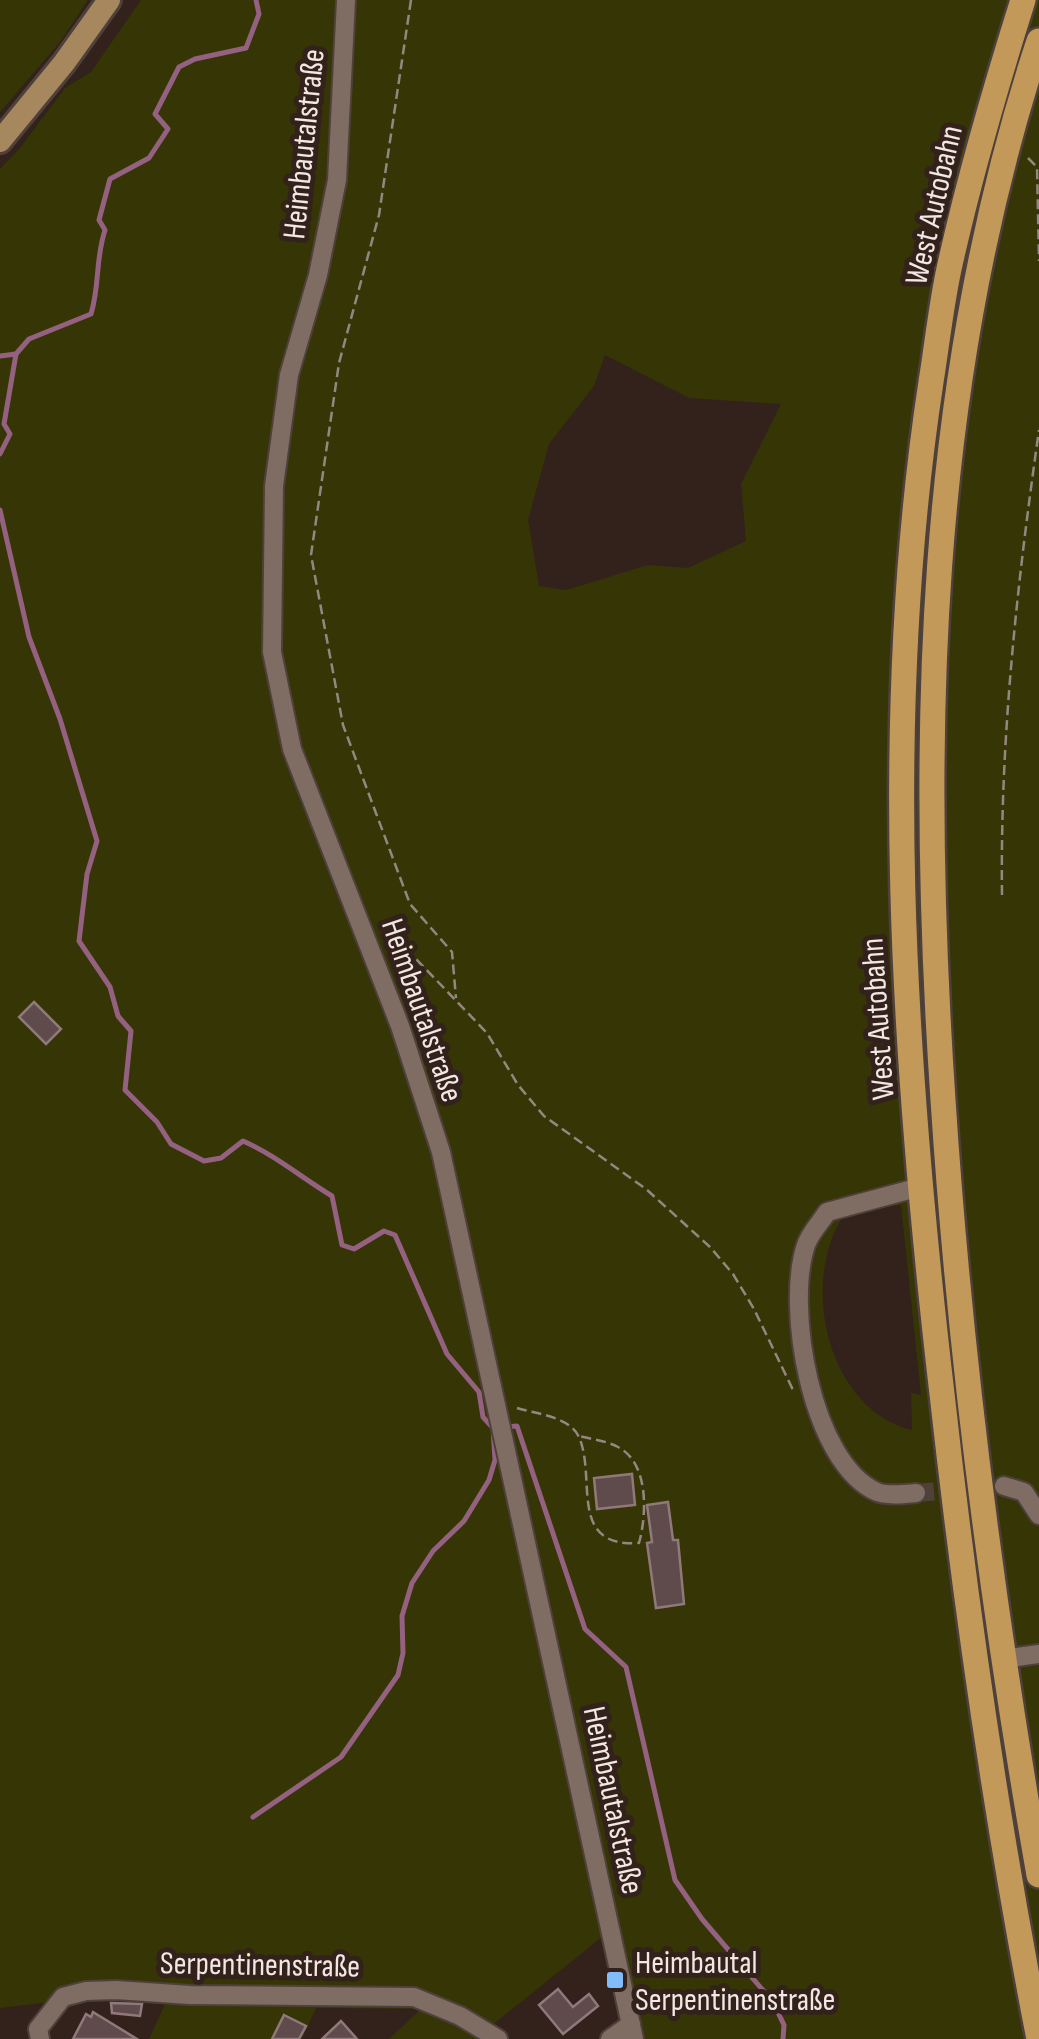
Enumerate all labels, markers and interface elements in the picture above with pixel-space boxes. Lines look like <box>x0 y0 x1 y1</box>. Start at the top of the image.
street label: Heimbautalstraße <box>275 47 334 241</box>
street label: West Autobahn <box>897 122 972 289</box>
street label: Heimbautalstraße <box>372 914 471 1107</box>
street label: West Autobahn <box>853 937 904 1101</box>
street label: Heimbautalstraße <box>574 1703 651 1898</box>
street label: Serpentinenstraße <box>160 1944 360 1987</box>
place label: Heimbautal Serpentinenstraße <box>635 1944 835 2020</box>
marker: Heimbautal Serpentinenstraße <box>604 1969 626 1991</box>

